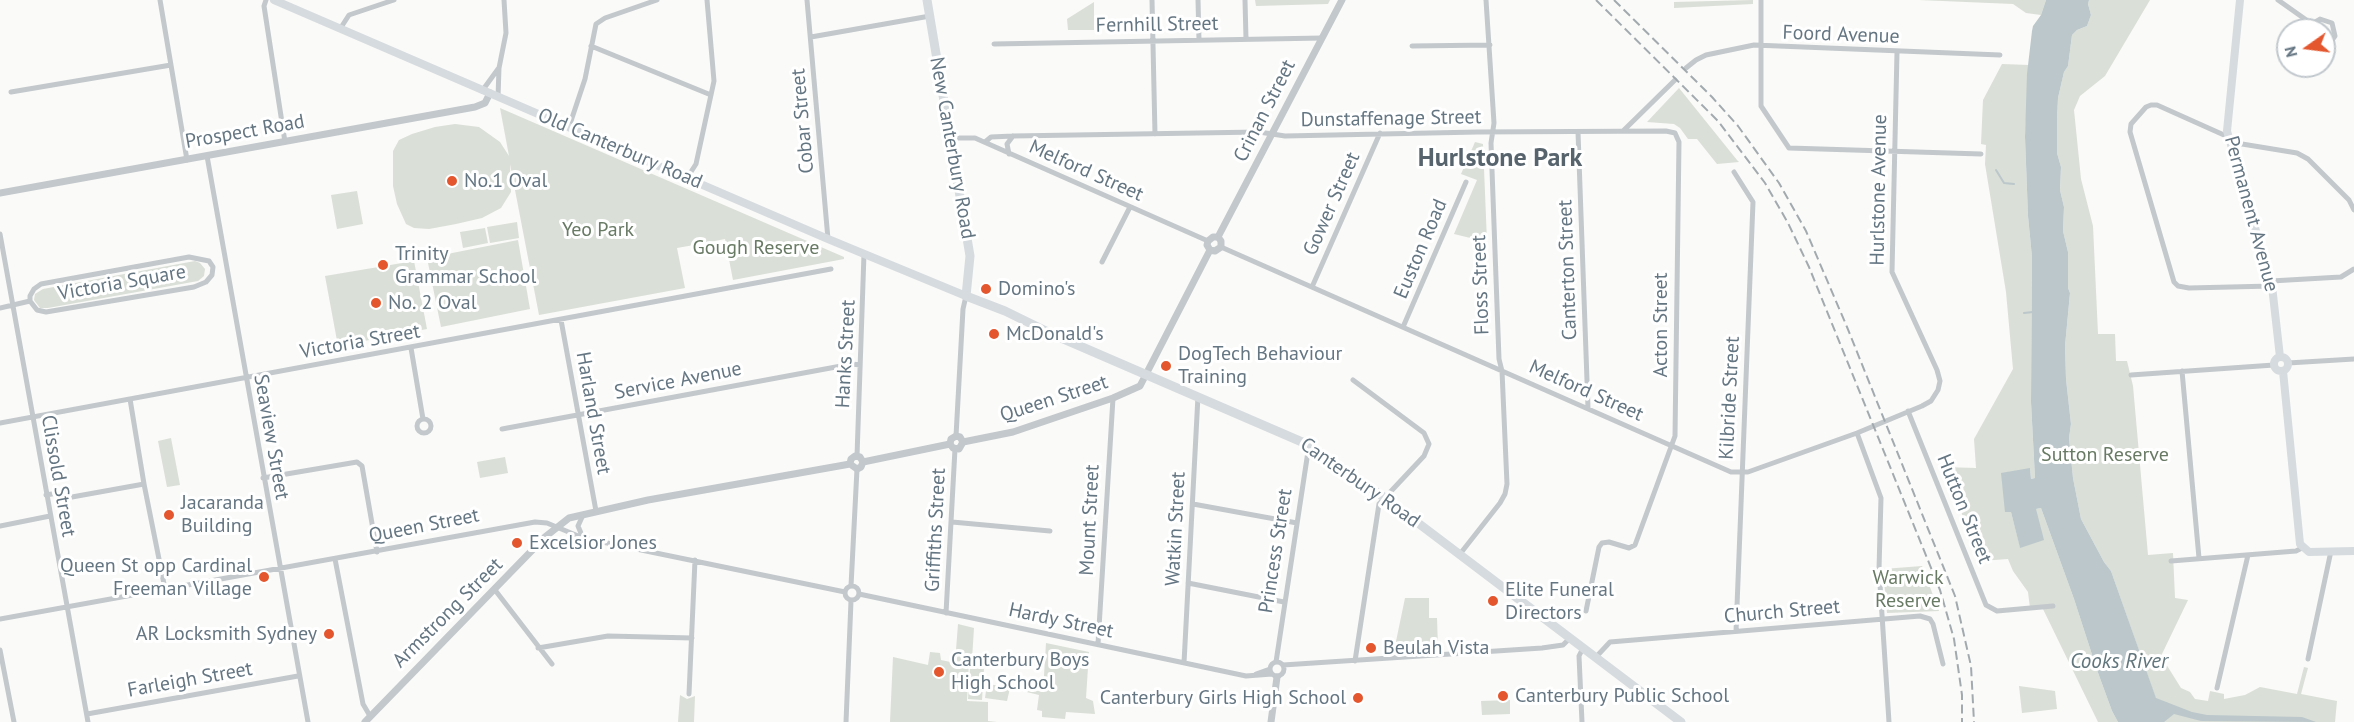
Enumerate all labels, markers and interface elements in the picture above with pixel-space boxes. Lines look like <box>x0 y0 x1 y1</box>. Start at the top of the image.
street label: Fernhill Street <box>1095 12 1219 38</box>
north arrow <box>2276 18 2336 78</box>
street label: Foord Avenue <box>1782 21 1900 49</box>
text: N <box>2280 44 2301 59</box>
street label: New Canterbury Road <box>924 55 980 241</box>
street label: Crinan Street <box>1229 56 1301 166</box>
street label: Cobar Street <box>786 67 820 175</box>
street label: Old Canterbury Road <box>534 103 706 195</box>
street label: Dunstaffenage Street <box>1300 105 1482 133</box>
street label: Prospect Road <box>184 110 306 154</box>
street label: Hurlstone Avenue <box>1866 114 1892 266</box>
street label: Permanent Avenue <box>2219 134 2283 294</box>
street label: Melford Street <box>1025 135 1147 207</box>
district label: Hurlstone Park <box>1418 143 1582 175</box>
street label: Gower Street <box>1299 149 1365 259</box>
place label: No.1 Oval <box>464 169 547 193</box>
marker: No.1 Oval <box>445 174 459 188</box>
street label: Euston Road <box>1389 196 1453 302</box>
street label: Canterton Street <box>1554 199 1582 341</box>
park label: Yeo Park <box>562 218 634 242</box>
street label: Floss Street <box>1467 235 1495 335</box>
park label: Gough Reserve <box>693 236 819 260</box>
place label: Trinity Grammar School <box>395 242 536 289</box>
marker: Trinity Grammar School <box>376 258 390 272</box>
street label: Victoria Square <box>56 260 188 306</box>
street label: Acton Street <box>1649 272 1673 378</box>
place label: Domino's <box>998 277 1076 301</box>
marker: Domino's <box>979 282 993 296</box>
place label: No. 2 Oval <box>388 291 477 315</box>
marker: No. 2 Oval <box>369 296 383 310</box>
street label: Hanks Street <box>831 299 861 409</box>
street label: Victoria Street <box>298 320 422 364</box>
place label: McDonald's <box>1006 322 1104 346</box>
marker: McDonald's <box>987 327 1001 341</box>
street label: Kilbride Street <box>1715 336 1745 460</box>
place label: DogTech Behaviour Training <box>1178 342 1342 389</box>
street label: Harland Street <box>570 350 616 476</box>
street label: Melford Street <box>1525 355 1647 427</box>
street label: Service Avenue <box>612 357 744 405</box>
marker: DogTech Behaviour Training <box>1159 359 1173 373</box>
street label: Queen Street <box>997 370 1111 428</box>
street label: Seaview Street <box>248 372 294 502</box>
street label: Clissold Street <box>35 413 81 539</box>
street label: Canterbury Road <box>1295 433 1425 533</box>
park label: Sutton Reserve <box>2041 443 2169 467</box>
street label: Hutton Street <box>1931 451 1997 567</box>
street label: Mount Street <box>1075 464 1105 576</box>
street label: Griffiths Street <box>921 467 951 593</box>
street label: Watkin Street <box>1161 471 1191 587</box>
street label: Princess Street <box>1254 487 1298 615</box>
place label: Jacaranda Building <box>181 491 264 538</box>
street label: Queen Street <box>367 504 481 548</box>
marker: Jacaranda Building <box>162 508 176 522</box>
place label: Excelsior Jones <box>529 531 657 555</box>
marker: Excelsior Jones <box>510 536 524 550</box>
street label: Armstrong Street <box>388 553 508 673</box>
place label: Queen St opp Cardinal Freeman Village <box>60 554 252 601</box>
park label: Warwick Reserve <box>1872 566 1944 613</box>
marker: Queen St opp Cardinal Freeman Village <box>257 570 271 584</box>
place label: Elite Funeral Directors <box>1505 578 1614 625</box>
marker: Elite Funeral Directors <box>1486 594 1500 608</box>
street label: Church Street <box>1723 595 1841 629</box>
street label: Hardy Street <box>1006 598 1116 644</box>
place label: AR Locksmith Sydney <box>136 622 317 646</box>
marker: AR Locksmith Sydney <box>322 627 336 641</box>
place label: Beulah Vista <box>1383 636 1489 660</box>
marker: Beulah Vista <box>1364 641 1378 655</box>
place label: Canterbury Boys High School <box>951 648 1089 695</box>
water label: Cooks River <box>2070 649 2168 675</box>
street label: Farleigh Street <box>126 657 254 703</box>
marker: Canterbury Boys High School <box>932 665 946 679</box>
place label: Canterbury Public School <box>1515 684 1729 708</box>
place label: Canterbury Girls High School <box>1100 686 1346 710</box>
marker: Canterbury Public School <box>1496 689 1510 703</box>
marker: Canterbury Girls High School <box>1351 691 1365 705</box>

